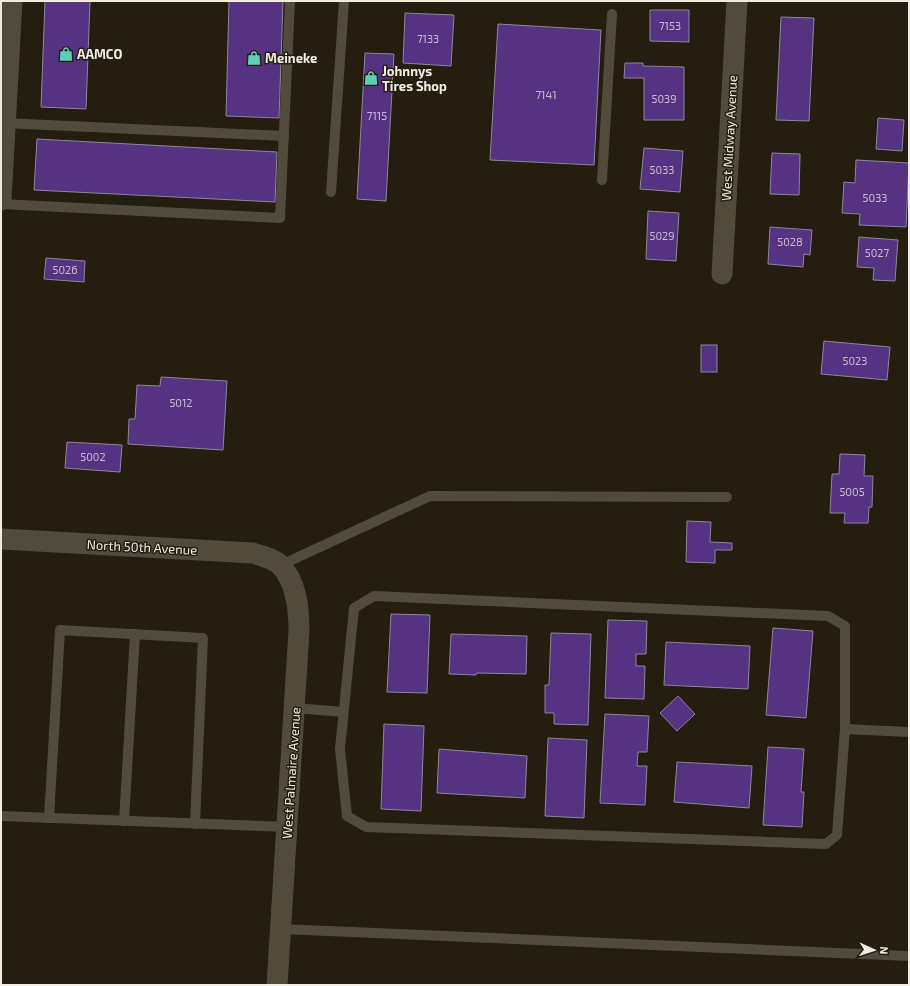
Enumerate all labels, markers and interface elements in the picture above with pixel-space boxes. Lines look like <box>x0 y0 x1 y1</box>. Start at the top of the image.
house number: 7153 <box>659 19 681 32</box>
house number: 7133 <box>417 32 439 45</box>
shop icon: AAMCO <box>58 46 74 62</box>
place label: AAMCO <box>77 46 122 62</box>
shop icon: Meineke <box>246 50 262 66</box>
place label: Meineke <box>265 50 317 66</box>
place label: Johnnys Tires Shop <box>382 63 447 94</box>
shop icon: Johnnys Tires Shop <box>363 70 379 86</box>
street label: West Midway Avenue <box>718 75 740 201</box>
house number: 7141 <box>535 88 557 101</box>
house number: 5039 <box>652 92 676 105</box>
house number: 7115 <box>367 109 387 122</box>
house number: 5033 <box>650 163 674 176</box>
house number: 5033 <box>863 191 887 204</box>
house number: 5029 <box>649 229 675 242</box>
house number: 5028 <box>777 235 803 248</box>
house number: 5027 <box>865 246 890 259</box>
house number: 5026 <box>52 263 78 276</box>
house number: 5023 <box>843 354 867 367</box>
house number: 5012 <box>169 396 193 409</box>
house number: 5002 <box>80 450 106 463</box>
house number: 5005 <box>839 485 865 498</box>
street label: North 50th Avenue <box>86 536 198 558</box>
street label: West Palmaire Avenue <box>278 707 304 839</box>
north arrow <box>854 930 894 970</box>
text: N <box>878 946 891 955</box>

